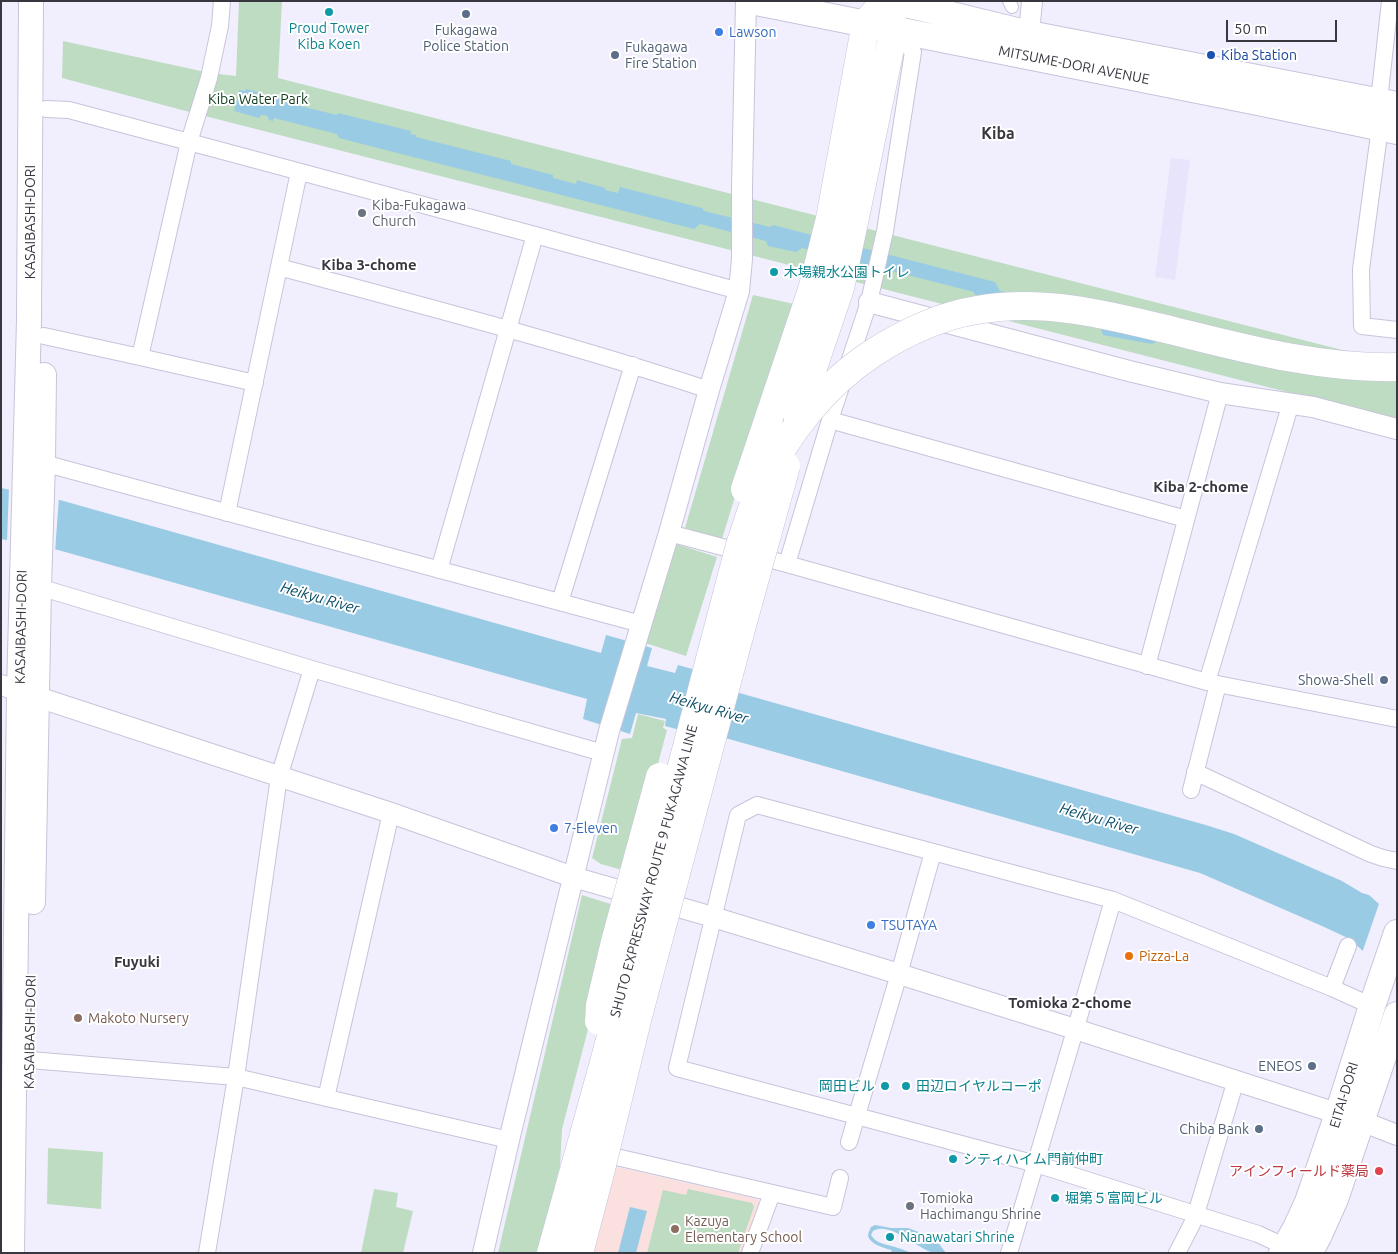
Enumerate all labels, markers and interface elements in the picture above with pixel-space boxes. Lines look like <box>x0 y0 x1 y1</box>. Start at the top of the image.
marker: Proud Tower Kiba Koen <box>323 6 335 18</box>
marker: Fukagawa Police Station <box>460 8 472 20</box>
scale bar <box>1228 10 1339 42</box>
place label: Proud Tower Kiba Koen <box>289 20 369 52</box>
text: 50 m <box>1234 20 1267 37</box>
place label: Fukagawa Police Station <box>423 22 509 54</box>
place label: Lawson <box>729 24 776 40</box>
marker: Lawson <box>713 26 725 38</box>
place label: Fukagawa Fire Station <box>625 39 697 72</box>
street label: MITSUME-DORI AVENUE <box>997 42 1151 88</box>
place label: Kiba Station <box>1221 47 1297 63</box>
marker: Fukagawa Fire Station <box>609 49 621 61</box>
marker: Kiba Station <box>1205 49 1217 61</box>
park label: Kiba Water Park <box>208 91 308 107</box>
district label: Kiba <box>981 124 1015 144</box>
street label: KASAIBASHI-DORI <box>22 165 38 279</box>
place label: Kiba-Fukagawa Church <box>372 197 466 230</box>
marker: Kiba-Fukagawa Church <box>356 207 368 219</box>
district label: Kiba 3-chome <box>321 256 417 274</box>
place label: 木場親水公園トイレ <box>784 264 910 280</box>
marker: 木場親水公園トイレ <box>768 266 780 278</box>
district label: Kiba 2-chome <box>1153 478 1249 496</box>
street label: KASAIBASHI-DORI <box>12 570 30 684</box>
water label: Heikyu River <box>279 578 361 618</box>
place label: Showa-Shell <box>1298 672 1374 688</box>
marker: Showa-Shell <box>1378 674 1390 686</box>
water label: Heikyu River <box>668 688 750 728</box>
street label: SHUTO EXPRESSWAY ROUTE 9 FUKAGAWA LINE <box>607 723 701 1019</box>
water label: Heikyu River <box>1058 799 1140 839</box>
place label: 7-Eleven <box>564 820 618 836</box>
marker: 7-Eleven <box>548 822 560 834</box>
place label: TSUTAYA <box>881 917 937 933</box>
marker: TSUTAYA <box>865 919 877 931</box>
place label: Pizza-La <box>1139 948 1189 964</box>
marker: Pizza-La <box>1123 950 1135 962</box>
district label: Fuyuki <box>114 953 160 971</box>
street label: KASAIBASHI-DORI <box>21 975 39 1089</box>
district label: Tomioka 2-chome <box>1008 994 1132 1012</box>
place label: Makoto Nursery <box>88 1010 189 1026</box>
marker: Makoto Nursery <box>72 1012 84 1024</box>
place label: ENEOS <box>1258 1058 1302 1074</box>
marker: ENEOS <box>1306 1060 1318 1072</box>
street label: EITAI-DORI <box>1326 1060 1362 1130</box>
place label: 岡田ビル <box>819 1078 875 1094</box>
place label: 田辺ロイヤルコーポ <box>916 1078 1042 1094</box>
marker: 岡田ビル <box>879 1080 891 1092</box>
marker: 田辺ロイヤルコーポ <box>900 1080 912 1092</box>
place label: Chiba Bank <box>1179 1121 1249 1137</box>
marker: Chiba Bank <box>1253 1123 1265 1135</box>
place label: シティハイム門前仲町 <box>963 1151 1103 1167</box>
marker: シティハイム門前仲町 <box>947 1153 959 1165</box>
place label: アインフィールド薬局 <box>1229 1163 1369 1179</box>
marker: アインフィールド薬局 <box>1373 1165 1385 1177</box>
place label: Tomioka Hachimangu Shrine <box>920 1190 1041 1222</box>
place label: 堀第５富岡ビル <box>1065 1190 1163 1206</box>
marker: 堀第５富岡ビル <box>1049 1192 1061 1204</box>
marker: Tomioka Hachimangu Shrine <box>904 1200 916 1212</box>
place label: Kazuya Elementary School <box>685 1213 802 1246</box>
marker: Kazuya Elementary School <box>669 1223 681 1235</box>
place label: Nanawatari Shrine <box>900 1229 1015 1245</box>
marker: Nanawatari Shrine <box>884 1231 896 1243</box>

